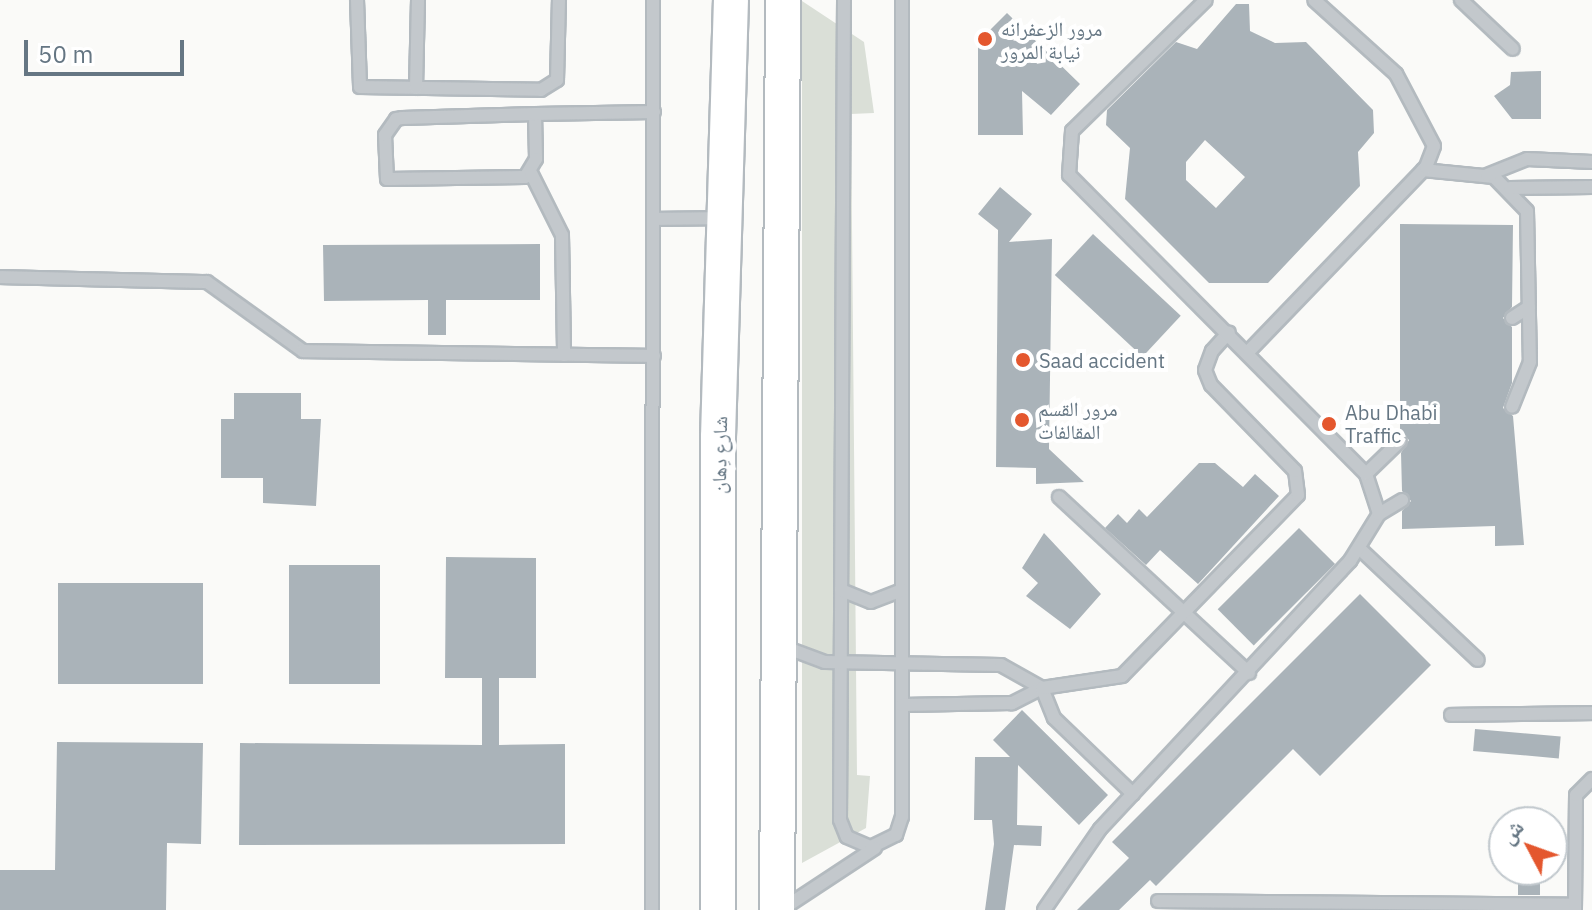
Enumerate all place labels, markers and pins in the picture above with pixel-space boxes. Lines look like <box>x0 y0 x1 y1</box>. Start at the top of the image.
place label: مرور الزعفرانه نيابة المرور <box>1001 16 1102 63</box>
marker: مرور الزعفرانه نيابة المرور <box>976 30 994 48</box>
place label: Saad accident <box>1039 348 1165 372</box>
marker: Saad accident <box>1014 351 1032 369</box>
place label: مرور القسم المقالفات <box>1038 396 1118 443</box>
place label: Abu Dhabi Traffic <box>1345 400 1438 447</box>
marker: مرور القسم المقالفات <box>1013 411 1031 429</box>
marker: Abu Dhabi Traffic <box>1320 415 1338 433</box>

